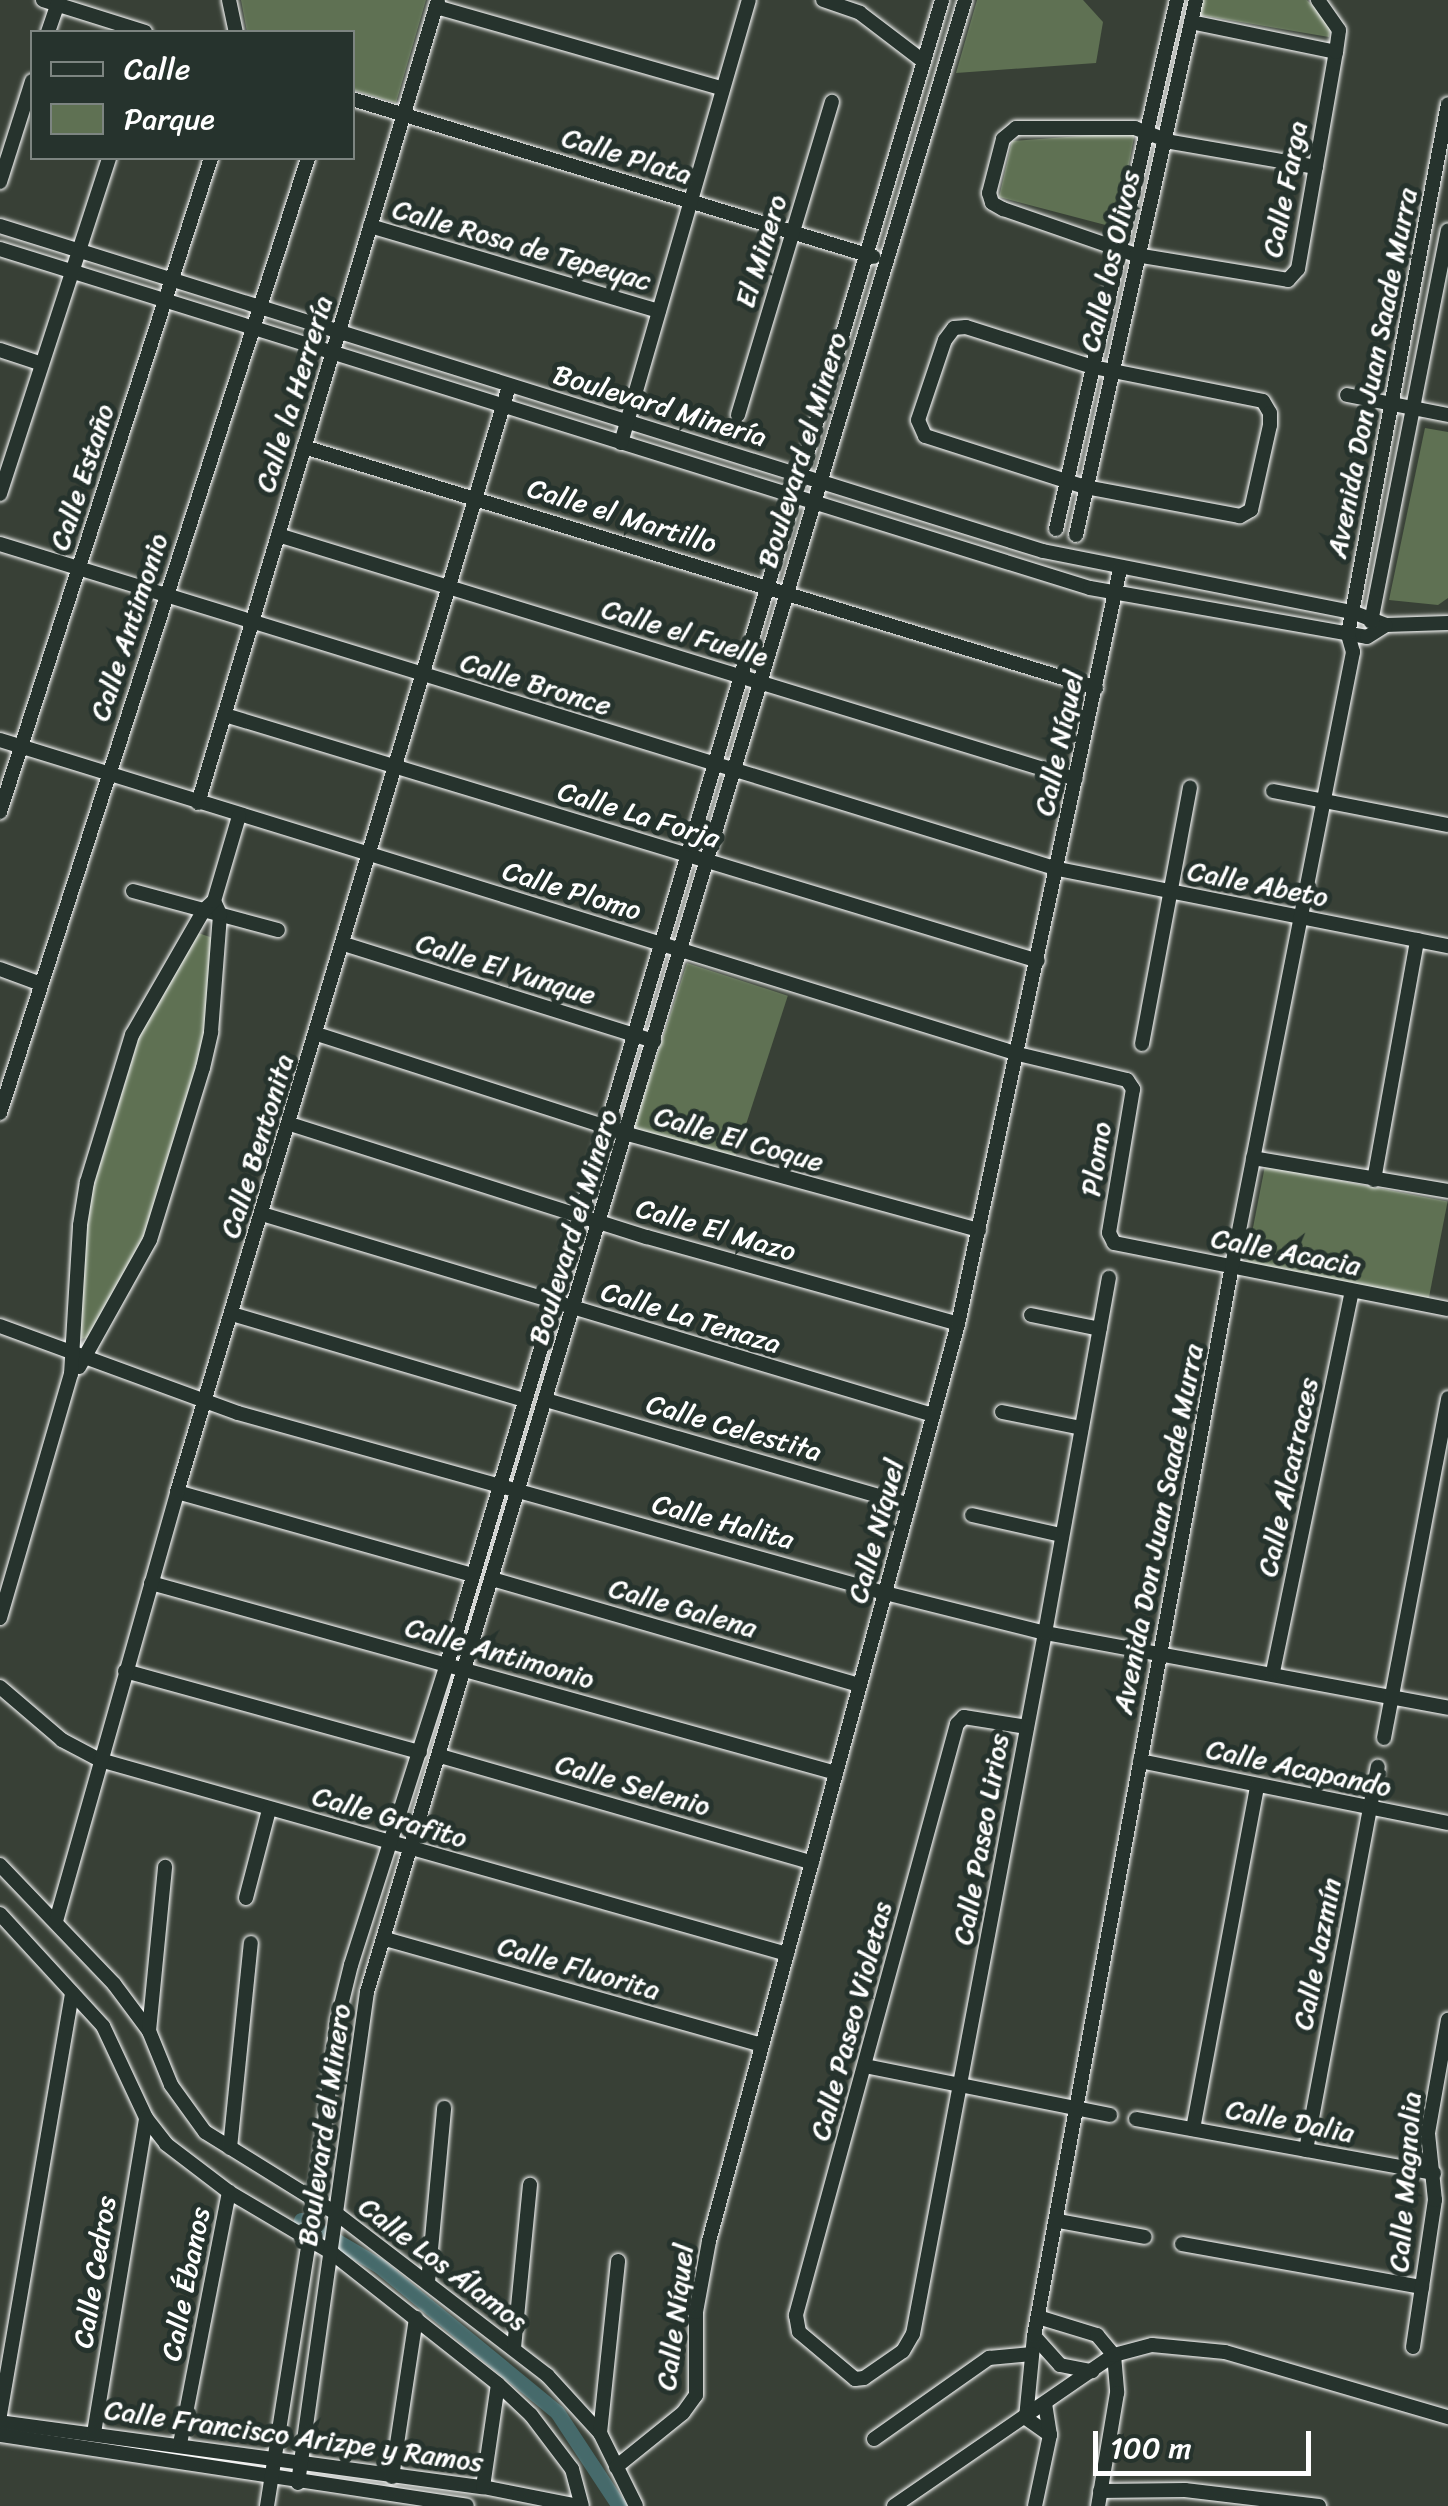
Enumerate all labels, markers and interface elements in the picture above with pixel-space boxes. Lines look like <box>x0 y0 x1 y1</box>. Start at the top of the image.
legend <box>30 30 355 160</box>
text: Calle <box>124 42 190 96</box>
text: Parque <box>124 92 215 146</box>
street label: Calle Farga <box>1255 118 1315 260</box>
street label: Calle Plata <box>558 120 696 192</box>
street label: Calle los Olivos <box>1073 168 1147 354</box>
street label: Avenida Don Juan Saade Murra <box>1319 184 1425 562</box>
street label: El Minero <box>728 191 794 311</box>
street label: Calle Rosa de Tepeyac <box>388 192 656 298</box>
street label: Calle la Herrería <box>248 292 340 496</box>
street label: Boulevard el Minero <box>750 328 854 572</box>
street label: Boulevard Minería <box>549 357 771 455</box>
street label: Calle Estaño <box>42 399 122 555</box>
street label: Calle el Martillo <box>523 471 721 561</box>
street label: Calle Antimonio <box>83 529 175 725</box>
street label: Calle el Fuelle <box>597 592 773 674</box>
street label: Calle Bronce <box>457 645 615 723</box>
street label: Calle Níquel <box>1027 667 1091 819</box>
street label: Calle La Forja <box>554 774 724 856</box>
street label: Calle Plomo <box>498 854 646 928</box>
street label: Calle Abeto <box>1184 854 1332 914</box>
street label: Calle El Yunque <box>413 926 599 1012</box>
street label: Calle Bentonita <box>213 1049 301 1243</box>
street label: Calle El Coque <box>651 1099 827 1179</box>
street label: Boulevard el Minero <box>521 1105 625 1349</box>
street label: Plomo <box>1074 1119 1118 1199</box>
street label: Calle El Mazo <box>632 1191 800 1269</box>
street label: Calle Acacia <box>1209 1221 1363 1283</box>
street label: Calle La Tenaza <box>596 1275 786 1361</box>
street label: Avenida Don Juan Saade Murra <box>1105 1340 1211 1718</box>
street label: Calle Alcatraces <box>1251 1376 1325 1578</box>
street label: Calle Celestita <box>642 1387 826 1469</box>
street label: Calle Níquel <box>841 1456 911 1606</box>
street label: Calle Halita <box>649 1487 797 1557</box>
street label: Calle Galena <box>605 1571 761 1645</box>
street label: Calle Antimonio <box>401 1610 599 1696</box>
street label: Calle Paseo Lirios <box>946 1730 1016 1948</box>
street label: Calle Acapando <box>1203 1732 1395 1804</box>
street label: Calle Selenio <box>551 1747 715 1823</box>
street label: Calle Grafito <box>309 1779 471 1855</box>
street label: Calle Jazmín <box>1286 1875 1348 2033</box>
street label: Calle Paseo Violetas <box>803 1898 899 2144</box>
street label: Calle Fluorita <box>494 1929 664 2007</box>
street label: Boulevard el Minero <box>290 2002 358 2248</box>
street label: Calle Magnolia <box>1382 2091 1428 2273</box>
street label: Calle Dalia <box>1223 2092 1357 2150</box>
street label: Calle Los Álamos <box>351 2189 535 2339</box>
street label: Calle Cedros <box>66 2194 124 2350</box>
street label: Calle Ébanos <box>155 2205 217 2363</box>
street label: Calle Níquel <box>649 2242 701 2392</box>
street label: Calle Francisco Arizpe y Ramos <box>102 2393 486 2479</box>
scale bar <box>1098 2411 1316 2473</box>
text: 100 m <box>1110 2421 1192 2475</box>

